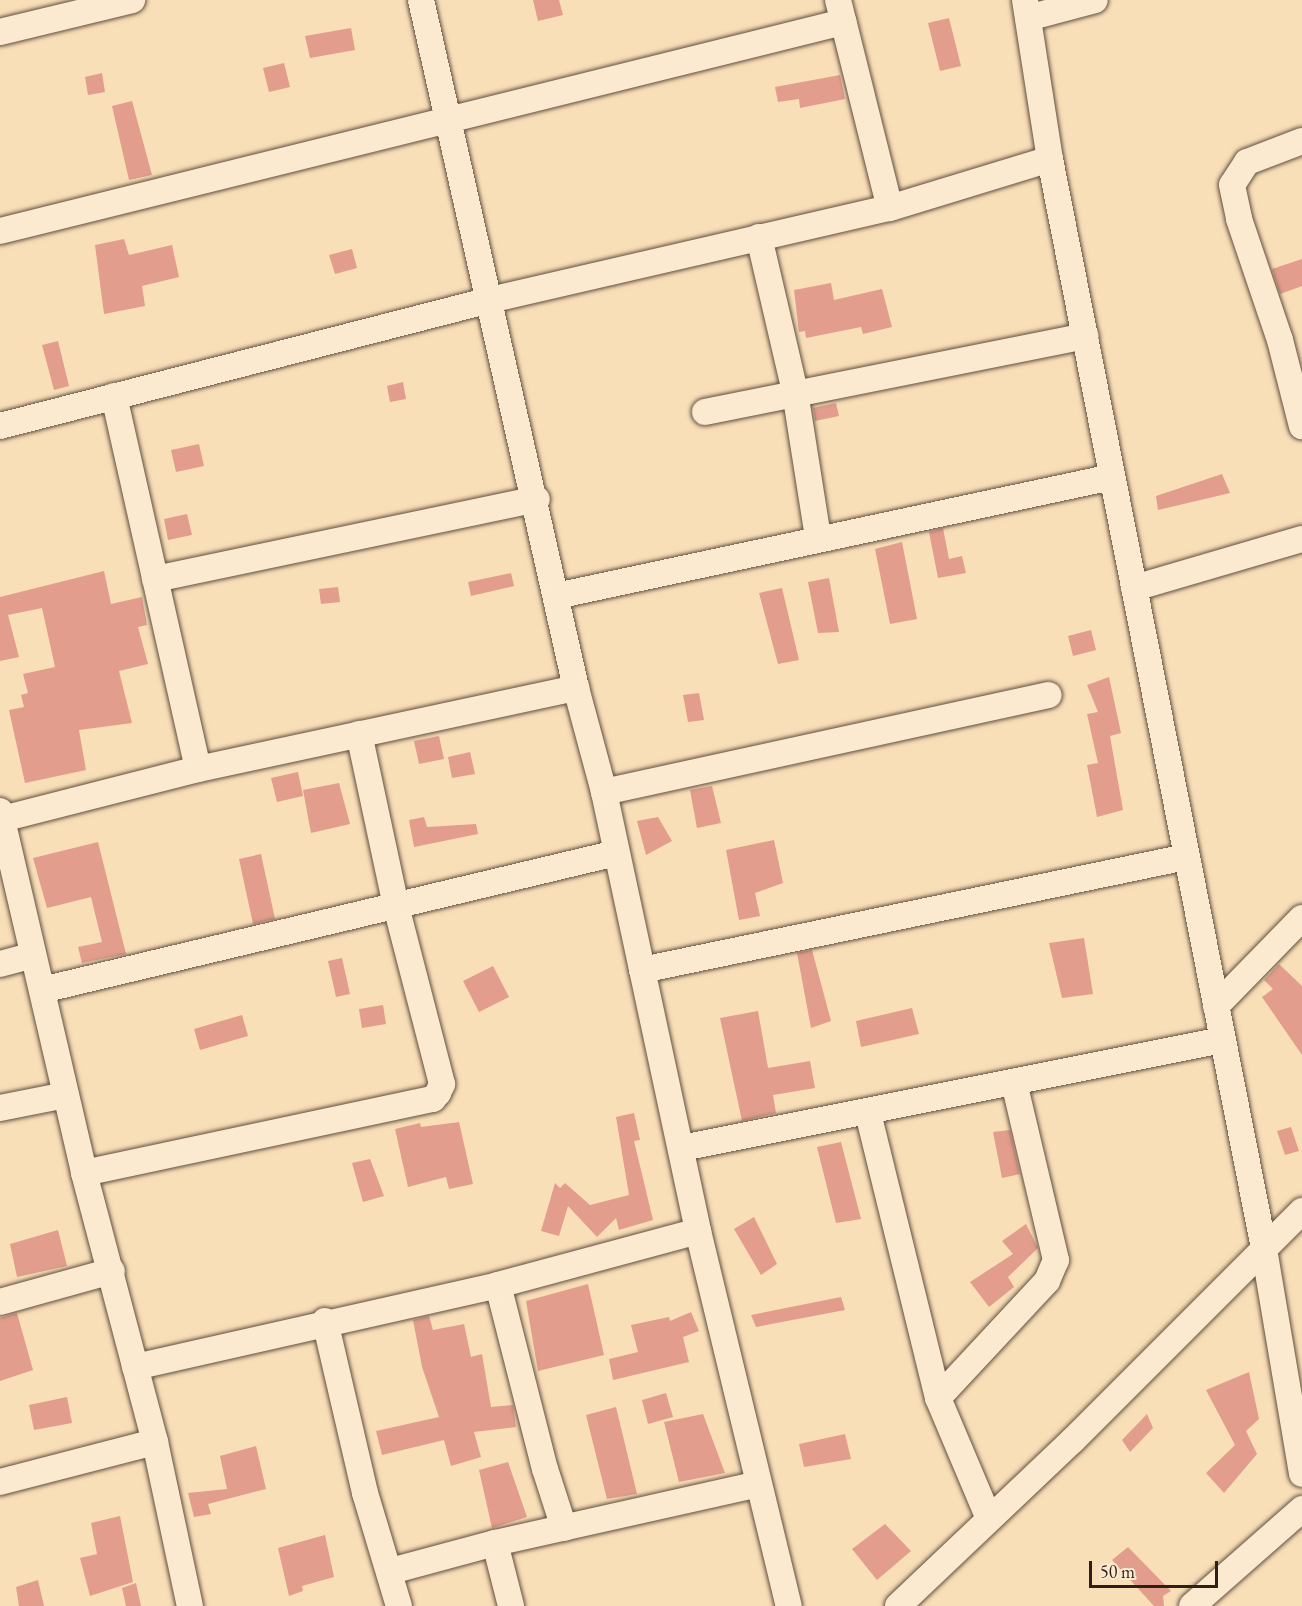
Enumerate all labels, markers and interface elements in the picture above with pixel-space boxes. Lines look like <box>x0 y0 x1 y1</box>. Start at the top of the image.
scale bar <box>1092 1549 1221 1587</box>
text: 50 m <box>1100 1560 1135 1583</box>

